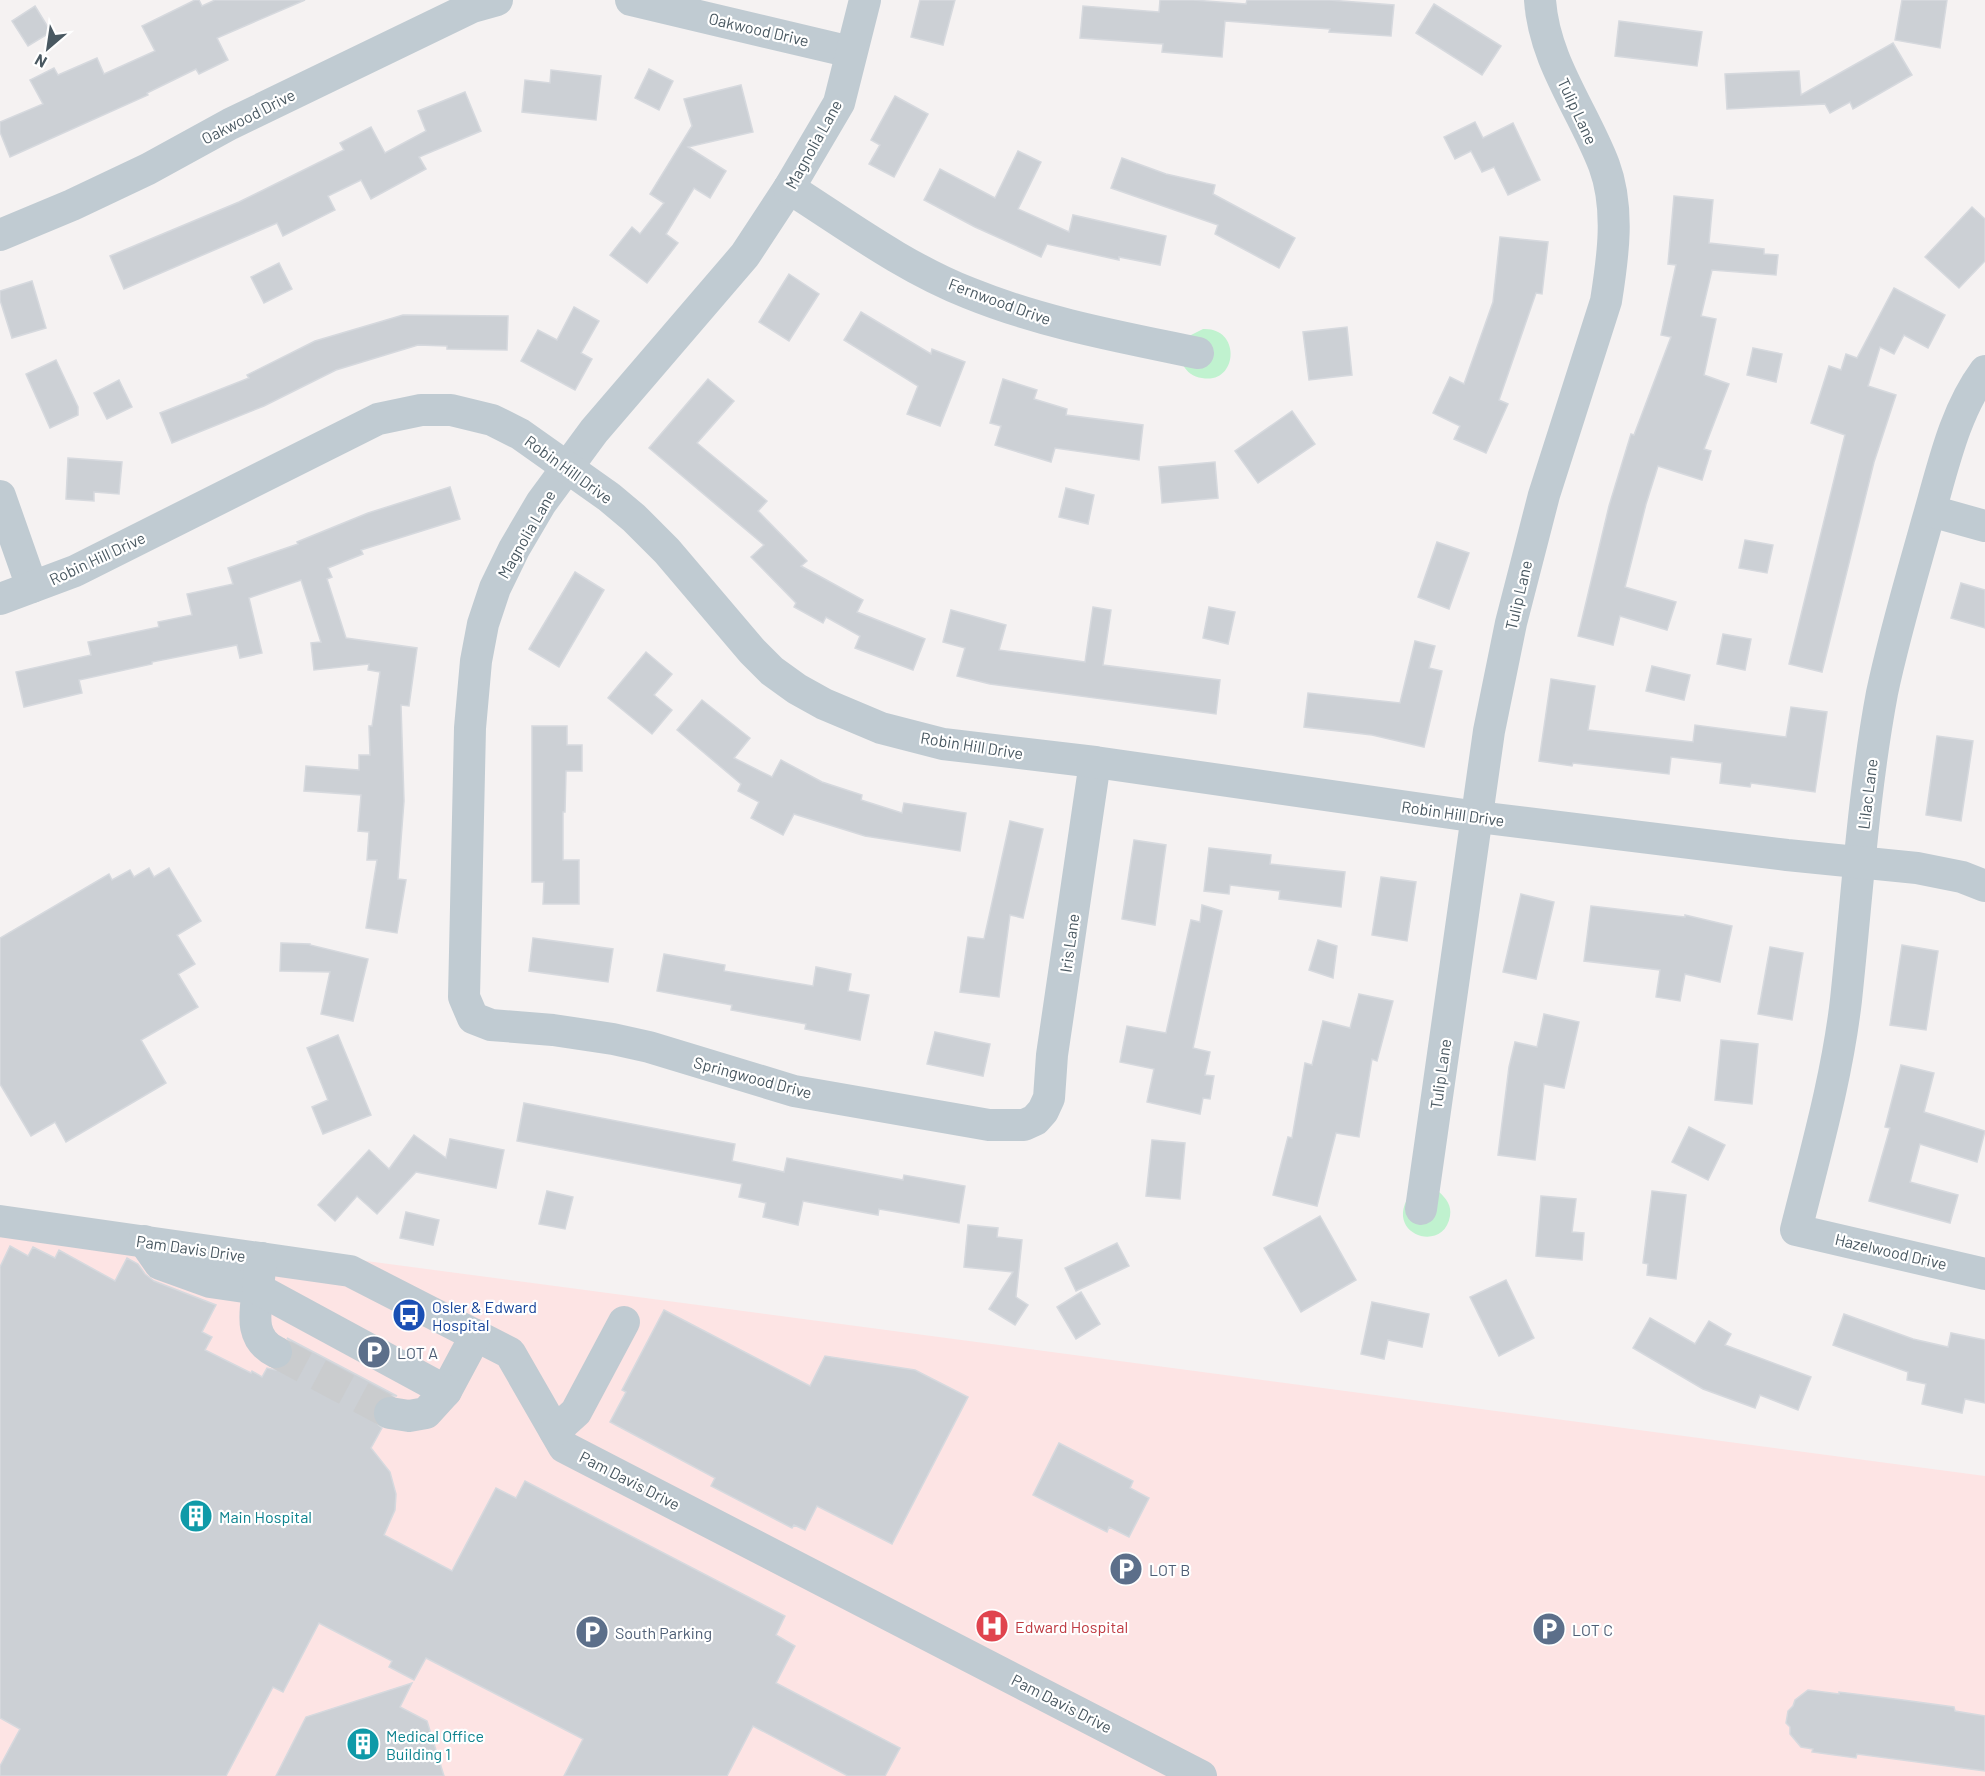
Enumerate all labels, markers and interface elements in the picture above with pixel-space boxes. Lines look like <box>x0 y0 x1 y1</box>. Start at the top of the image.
street label: Oakwood Drive <box>707 8 811 50</box>
north arrow <box>18 18 78 78</box>
text: N <box>31 51 50 72</box>
street label: Tulip Lane <box>1554 75 1602 147</box>
street label: Oakwood Drive <box>198 84 298 148</box>
street label: Magnolia Lane <box>781 96 845 192</box>
street label: Fernwood Drive <box>946 274 1054 328</box>
street label: Robin Hill Drive <box>521 431 617 507</box>
street label: Magnolia Lane <box>493 486 559 582</box>
street label: Robin Hill Drive <box>46 527 148 589</box>
street label: Tulip Lane <box>1501 558 1535 632</box>
street label: Robin Hill Drive <box>919 727 1025 763</box>
street label: Lilac Lane <box>1853 758 1881 830</box>
street label: Robin Hill Drive <box>1400 796 1506 830</box>
street label: Iris Lane <box>1055 912 1083 974</box>
street label: Tulip Lane <box>1426 1037 1454 1111</box>
street label: Springwood Drive <box>692 1052 814 1102</box>
street label: Hazelwood Drive <box>1833 1229 1949 1273</box>
street label: Pam Davis Drive <box>135 1231 247 1265</box>
bus stop icon: Osler & Edward Hospital <box>391 1297 427 1333</box>
place label: Osler & Edward Hospital <box>432 1297 537 1334</box>
parking icon: LOT A <box>356 1334 392 1370</box>
place label: LOT A <box>397 1343 438 1362</box>
street label: Pam Davis Drive <box>577 1447 683 1513</box>
building icon: Main Hospital <box>178 1498 214 1534</box>
place label: Main Hospital <box>219 1507 312 1526</box>
parking icon: LOT B <box>1108 1551 1144 1587</box>
place label: LOT B <box>1149 1560 1190 1579</box>
hospital icon: Edward Hospital <box>974 1608 1010 1644</box>
parking icon: LOT C <box>1531 1611 1567 1647</box>
parking icon: South Parking <box>574 1614 610 1650</box>
place label: Edward Hospital <box>1015 1617 1128 1636</box>
place label: LOT C <box>1572 1620 1613 1639</box>
place label: South Parking <box>615 1623 712 1642</box>
street label: Pam Davis Drive <box>1009 1670 1115 1736</box>
building icon: Medical Office Building 1 <box>345 1726 381 1762</box>
place label: Medical Office Building 1 <box>386 1726 484 1763</box>

